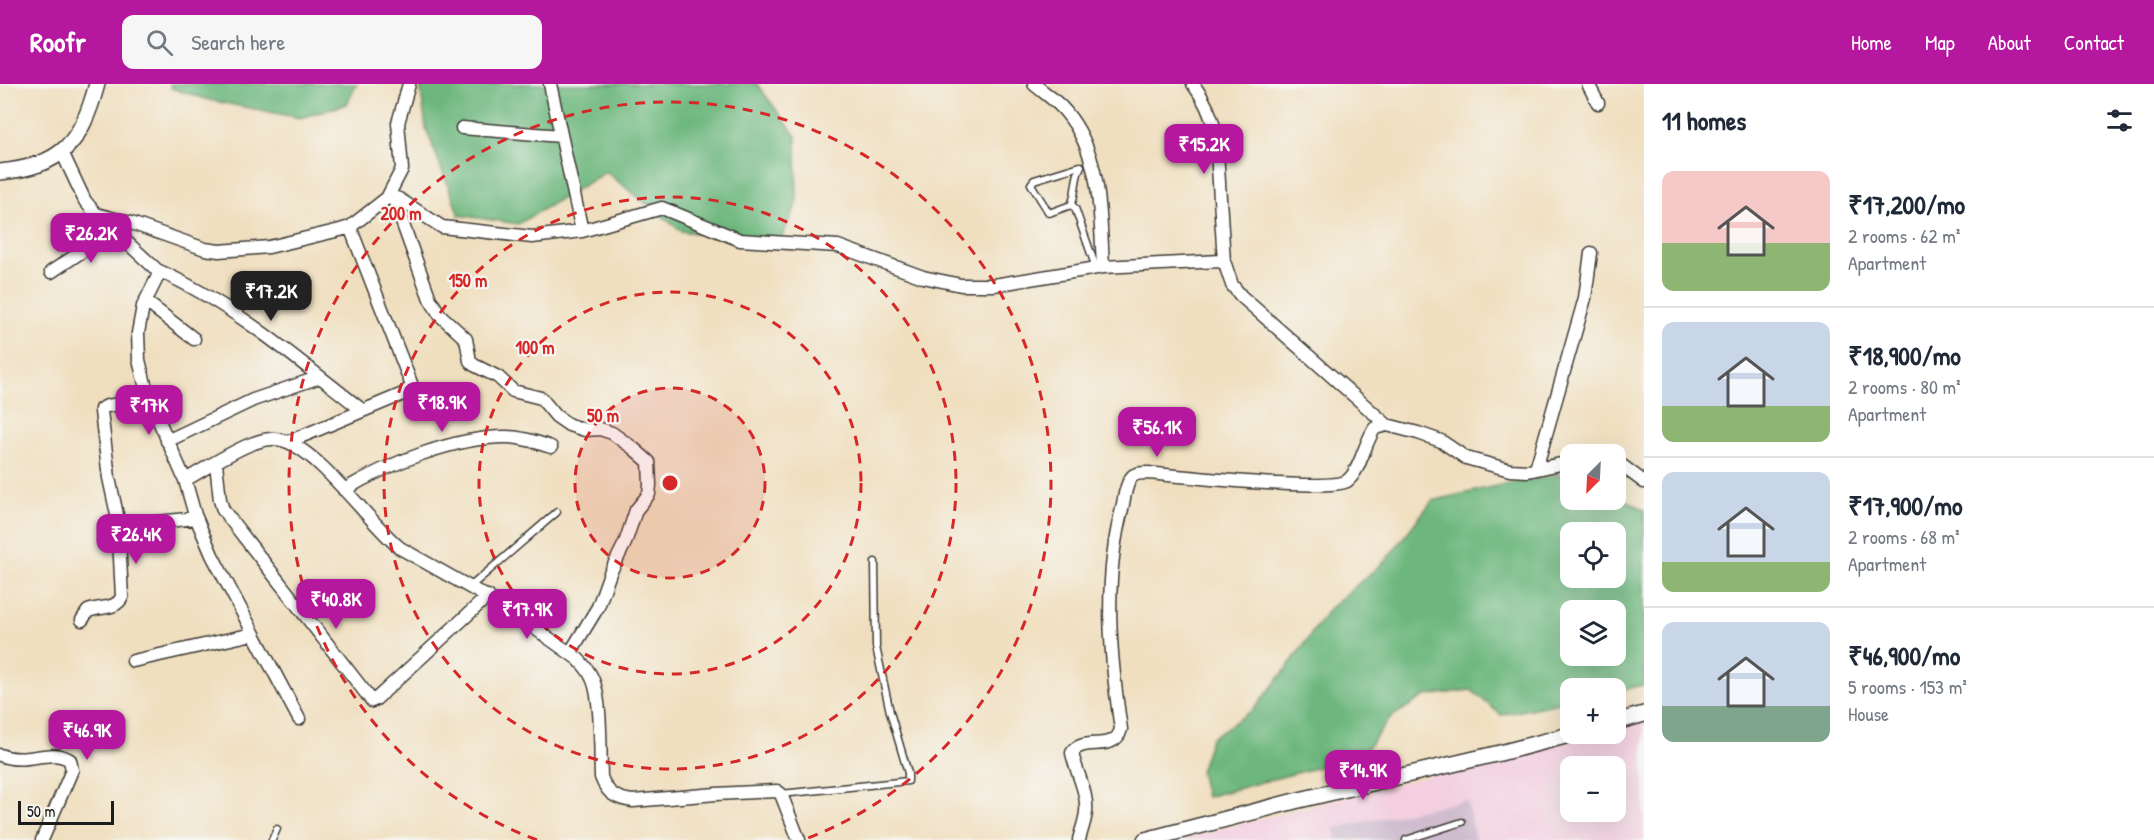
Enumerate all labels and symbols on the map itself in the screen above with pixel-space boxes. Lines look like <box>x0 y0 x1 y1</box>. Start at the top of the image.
pin: ₹15.2K <box>1155 124 1253 175</box>
text: 200 m <box>381 201 421 226</box>
pin: ₹26.2K <box>42 213 140 264</box>
text: 150 m <box>449 268 487 293</box>
pin: ₹17.2K <box>222 271 320 322</box>
text: 100 m <box>515 335 555 360</box>
pin: ₹18.9K <box>393 382 491 433</box>
pin: ₹17K <box>113 385 185 436</box>
text: 50 m <box>587 403 619 428</box>
pin: ₹56.1K <box>1108 407 1206 458</box>
north arrow <box>1560 444 1626 510</box>
centre of rings <box>660 473 680 493</box>
pin: ₹26.4K <box>87 514 185 565</box>
pin: ₹40.8K <box>287 579 385 630</box>
pin: ₹17.9K <box>478 589 576 640</box>
pin: ₹46.9K <box>38 710 136 761</box>
pin: ₹14.9K <box>1314 750 1412 801</box>
scale bar <box>18 798 114 826</box>

